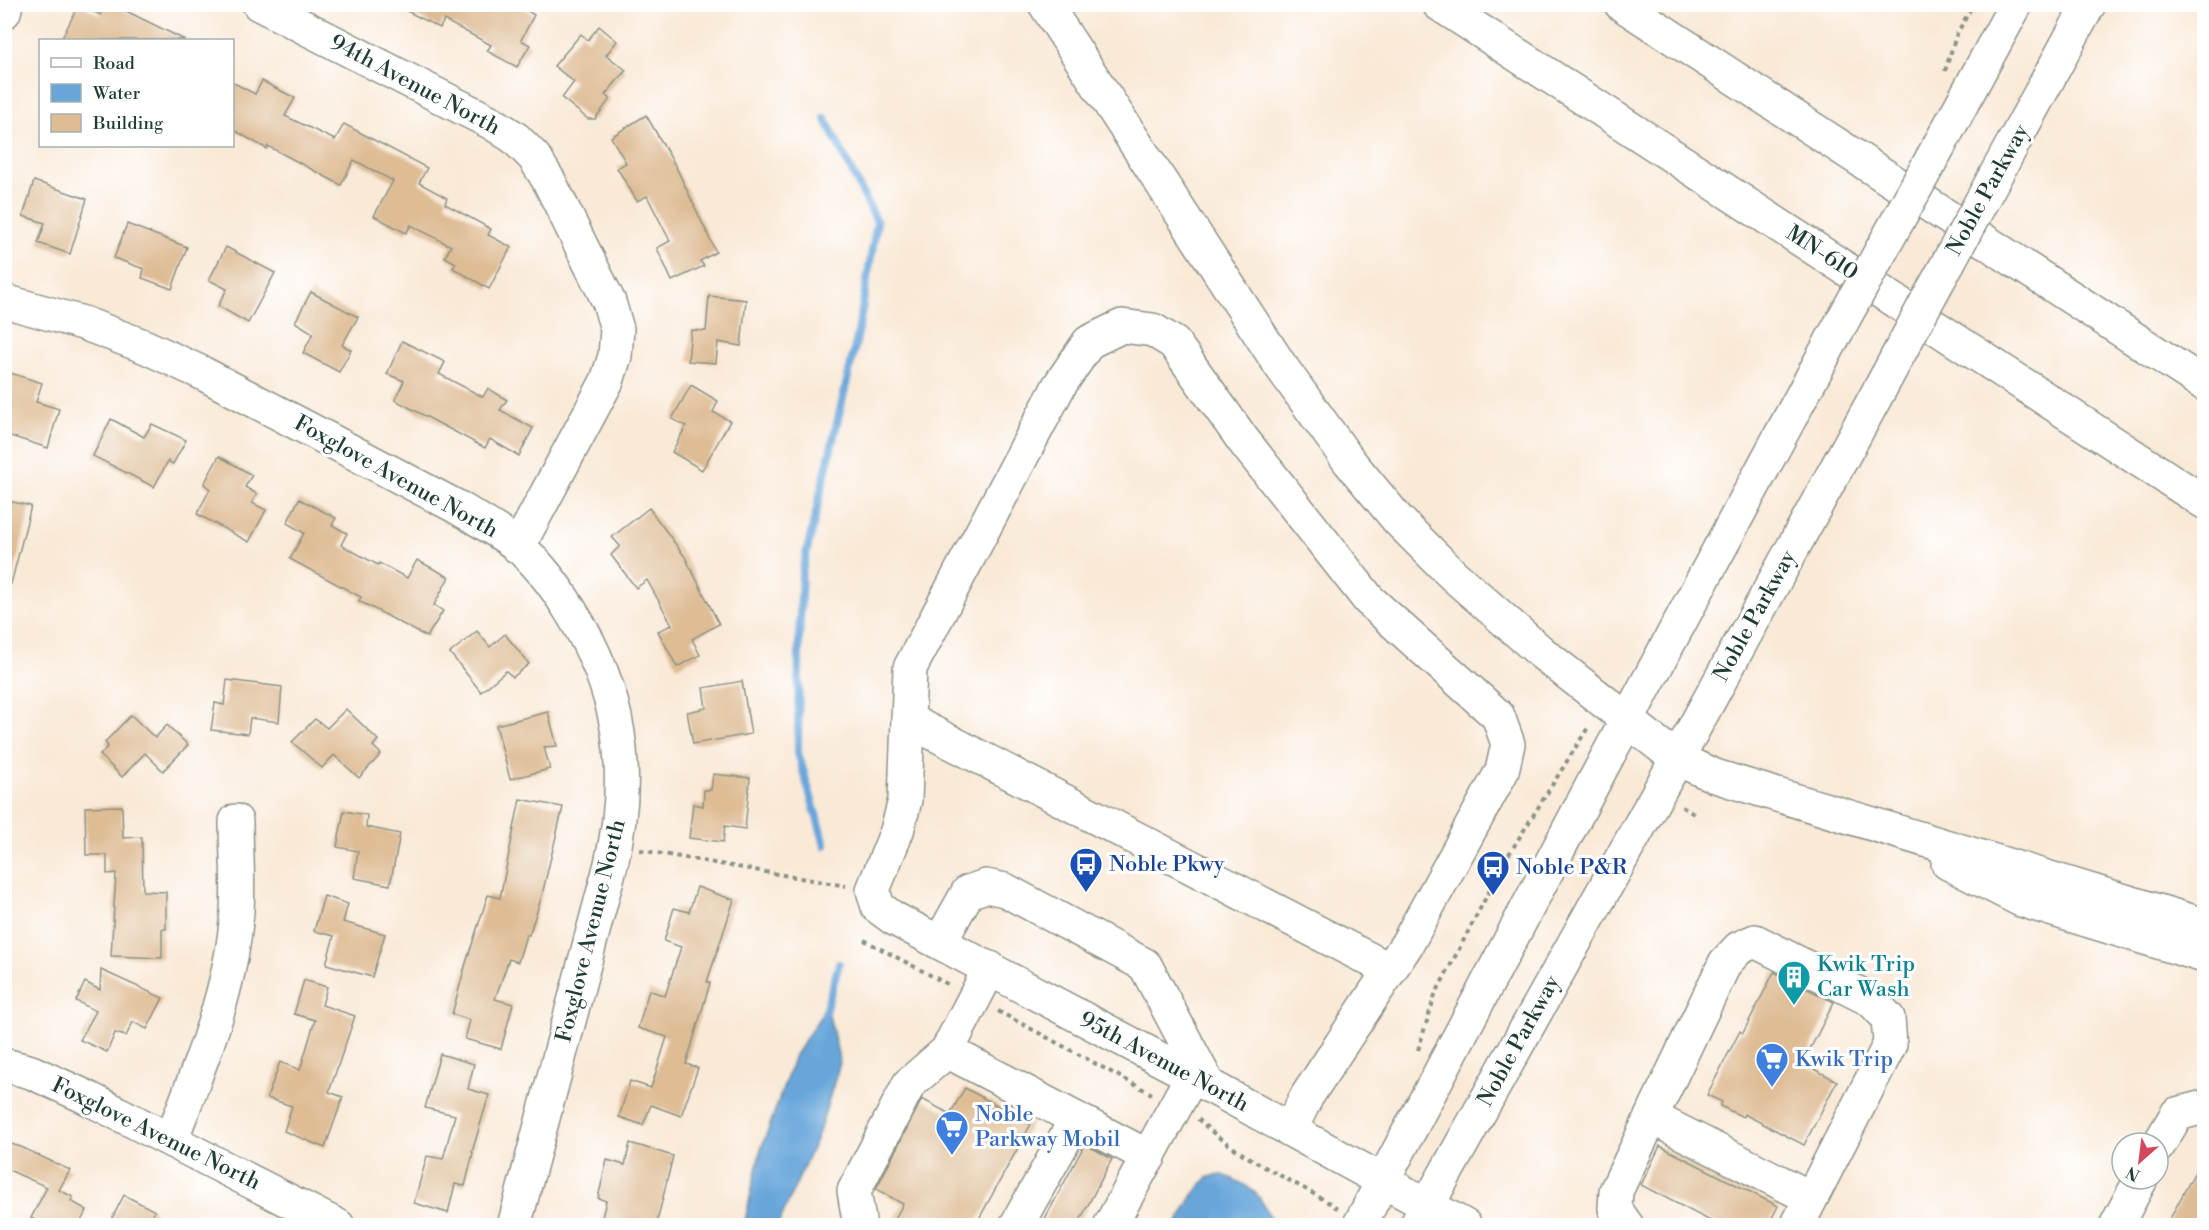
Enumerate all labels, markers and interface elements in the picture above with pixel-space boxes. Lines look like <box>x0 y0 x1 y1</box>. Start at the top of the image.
street label: 94th Avenue North <box>325 29 505 141</box>
legend <box>39 39 234 147</box>
text: Road <box>93 52 136 75</box>
text: Water <box>92 82 141 105</box>
text: Building <box>92 112 164 135</box>
street label: Noble Parkway <box>1941 119 2035 260</box>
street label: MN-610 <box>1781 220 1863 286</box>
street label: Foxglove Avenue North <box>289 410 503 544</box>
street label: Noble Parkway <box>1708 545 1802 686</box>
street label: Foxglove Avenue North <box>550 817 632 1045</box>
bus stop icon: Noble Pkwy <box>1068 846 1104 893</box>
bus stop icon: Noble P&R <box>1475 849 1511 896</box>
place label: Noble Pkwy <box>1109 851 1225 878</box>
place label: Noble P&R <box>1516 854 1628 881</box>
place label: Kwik Trip Car Wash <box>1817 951 1915 1003</box>
building icon: Kwik Trip Car Wash <box>1776 959 1812 1006</box>
street label: Noble Parkway <box>1472 970 1566 1111</box>
street label: 95th Avenue North <box>1075 1006 1253 1118</box>
supermarket icon: Kwik Trip <box>1754 1041 1790 1088</box>
place label: Kwik Trip <box>1795 1046 1893 1073</box>
street label: Foxglove Avenue North <box>47 1072 265 1196</box>
place label: Noble Parkway Mobil <box>975 1101 1121 1153</box>
supermarket icon: Noble Parkway Mobil <box>934 1109 970 1156</box>
north arrow <box>2110 1131 2170 1191</box>
text: N <box>2123 1161 2144 1185</box>

